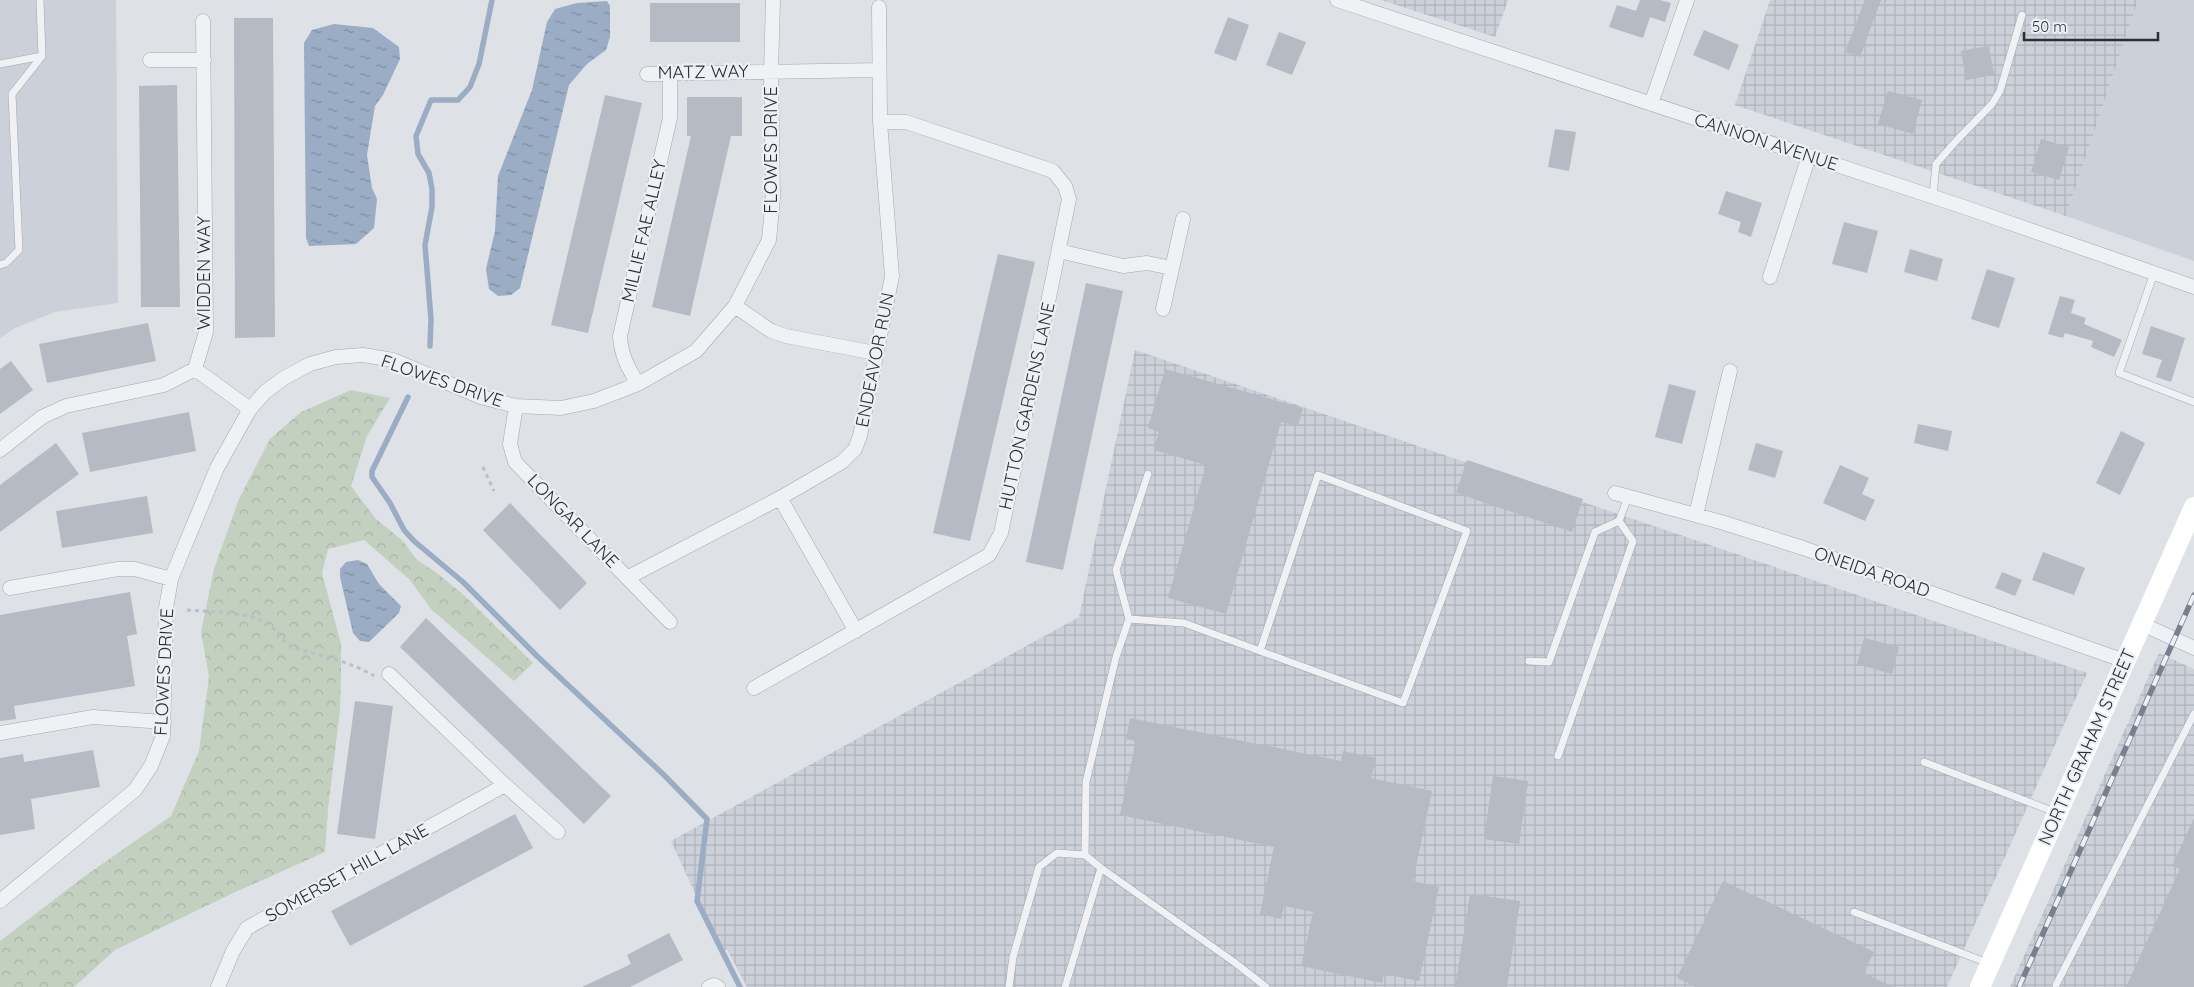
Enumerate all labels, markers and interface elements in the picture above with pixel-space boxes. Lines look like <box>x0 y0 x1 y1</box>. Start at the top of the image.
scale bar <box>2024 10 2158 42</box>
text: 50 m <box>2032 17 2067 36</box>
street label: MATZ WAY <box>657 59 749 84</box>
street label: FLOWES DRIVE <box>759 86 782 214</box>
street label: CANNON AVENUE <box>1691 107 1841 176</box>
street label: MILLIE FAE ALLEY <box>616 157 671 304</box>
street label: WIDDEN WAY <box>192 216 215 330</box>
street label: ENDEAVOR RUN <box>850 290 899 429</box>
street label: HUTTON GARDENS LANE <box>993 300 1060 512</box>
street label: FLOWES DRIVE <box>378 349 506 412</box>
street label: LONGAR LANE <box>523 469 624 573</box>
street label: ONEIDA ROAD <box>1811 541 1933 602</box>
street label: FLOWES DRIVE <box>149 608 178 736</box>
street label: NORTH GRAHAM STREET <box>2033 645 2140 849</box>
street label: SOMERSET HILL LANE <box>261 818 432 927</box>

